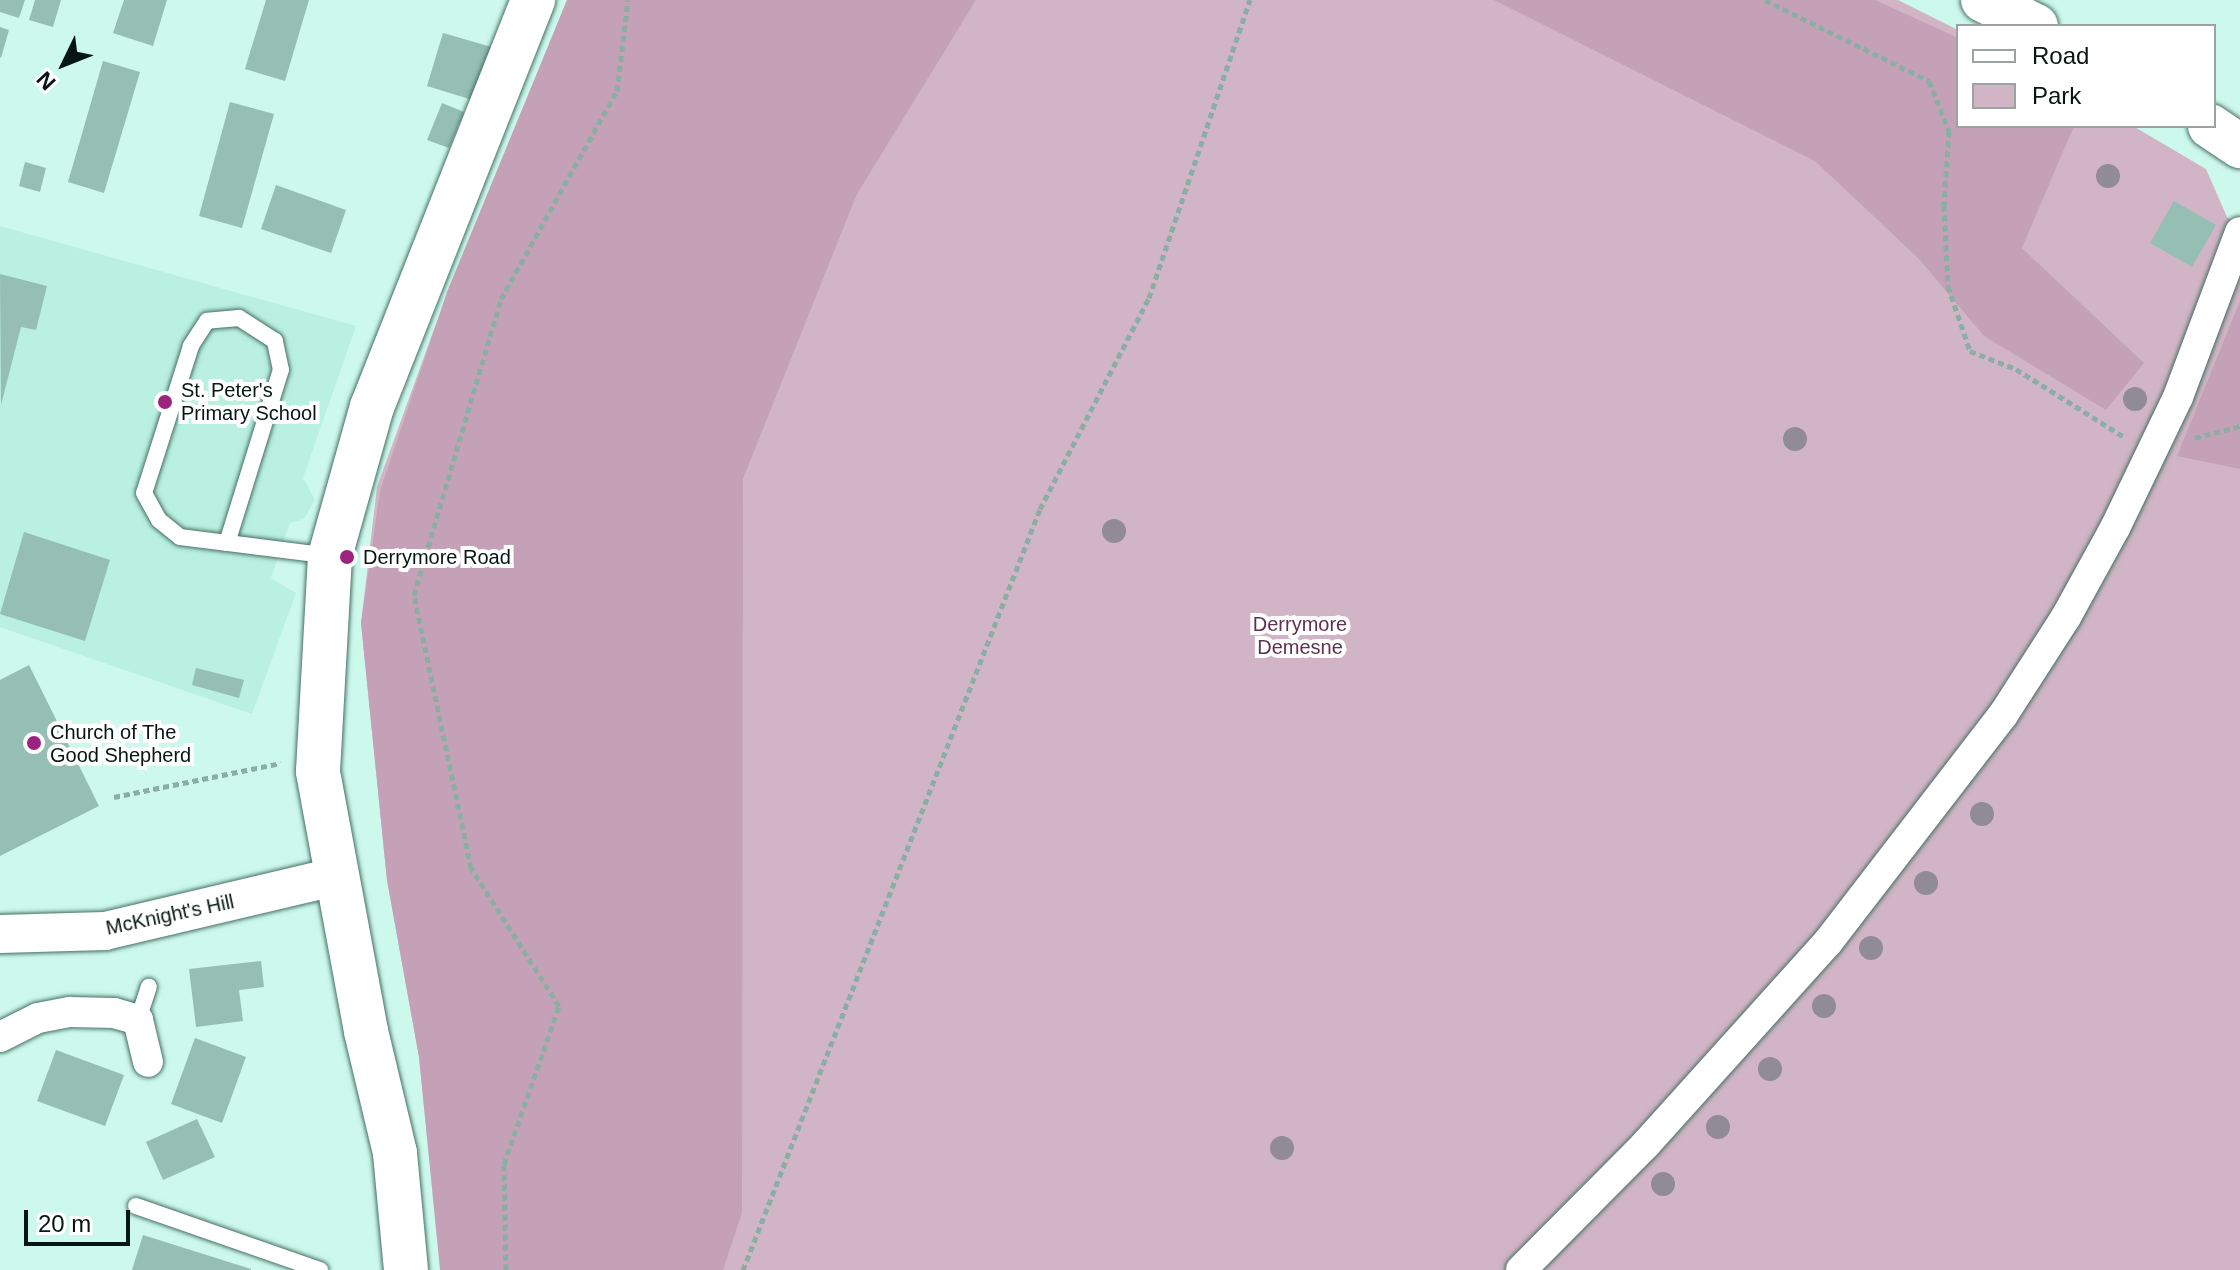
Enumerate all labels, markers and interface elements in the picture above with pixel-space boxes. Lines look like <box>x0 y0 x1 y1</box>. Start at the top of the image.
north arrow <box>24 24 104 104</box>
legend <box>1956 24 2216 128</box>
text: Road <box>2032 42 2089 69</box>
text: N <box>32 66 61 95</box>
text: Park <box>2032 82 2081 109</box>
place label: St. Peter's Primary School <box>181 378 317 425</box>
marker: St. Peter's Primary School <box>156 393 174 411</box>
place label: Derrymore Road <box>363 545 511 569</box>
marker: Derrymore Road <box>338 548 356 566</box>
park label: Derrymore Demesne <box>1253 612 1347 659</box>
place label: Church of The Good Shepherd <box>50 720 191 767</box>
marker: Church of The Good Shepherd <box>25 734 43 752</box>
street label: McKnight's Hill <box>104 890 236 940</box>
scale bar <box>28 1194 134 1244</box>
text: 20 m <box>38 1210 91 1237</box>

